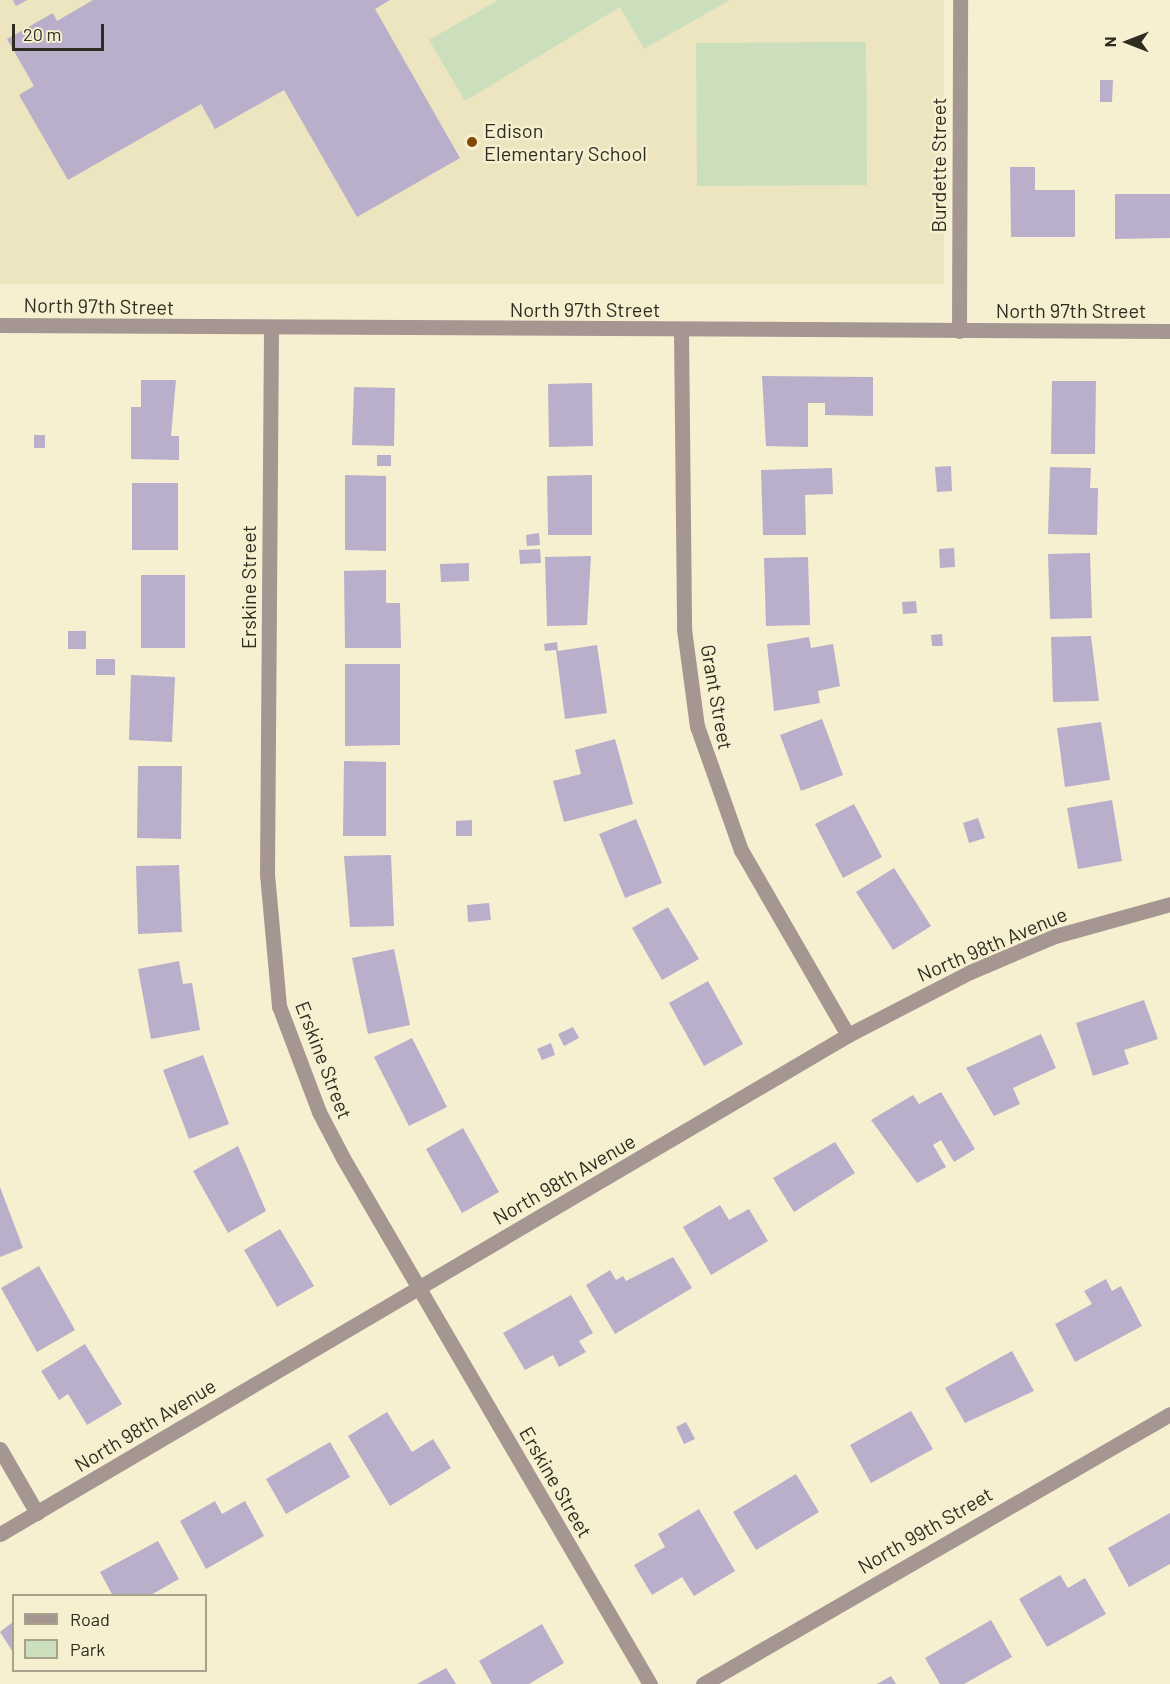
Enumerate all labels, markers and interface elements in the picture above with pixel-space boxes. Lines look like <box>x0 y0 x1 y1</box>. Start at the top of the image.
scale bar <box>15 12 106 50</box>
north arrow <box>1098 12 1158 72</box>
text: 20 m <box>23 23 61 45</box>
text: N <box>1100 37 1119 47</box>
street label: Burdette Street <box>926 97 950 233</box>
place label: Edison Elementary School <box>484 118 647 165</box>
marker: Edison Elementary School <box>465 135 479 149</box>
street label: North 97th Street <box>24 293 174 319</box>
street label: North 97th Street <box>510 297 660 321</box>
street label: North 97th Street <box>996 298 1146 322</box>
street label: Erskine Street <box>236 525 260 649</box>
street label: Grant Street <box>696 643 738 751</box>
street label: North 98th Avenue <box>913 902 1071 986</box>
street label: Erskine Street <box>291 998 357 1122</box>
street label: North 98th Avenue <box>489 1128 639 1230</box>
street label: North 98th Avenue <box>70 1373 220 1477</box>
street label: Erskine Street <box>515 1422 597 1542</box>
street label: North 99th Street <box>853 1482 997 1578</box>
legend <box>12 1594 207 1672</box>
text: Road <box>70 1608 110 1630</box>
text: Park <box>70 1638 105 1660</box>

